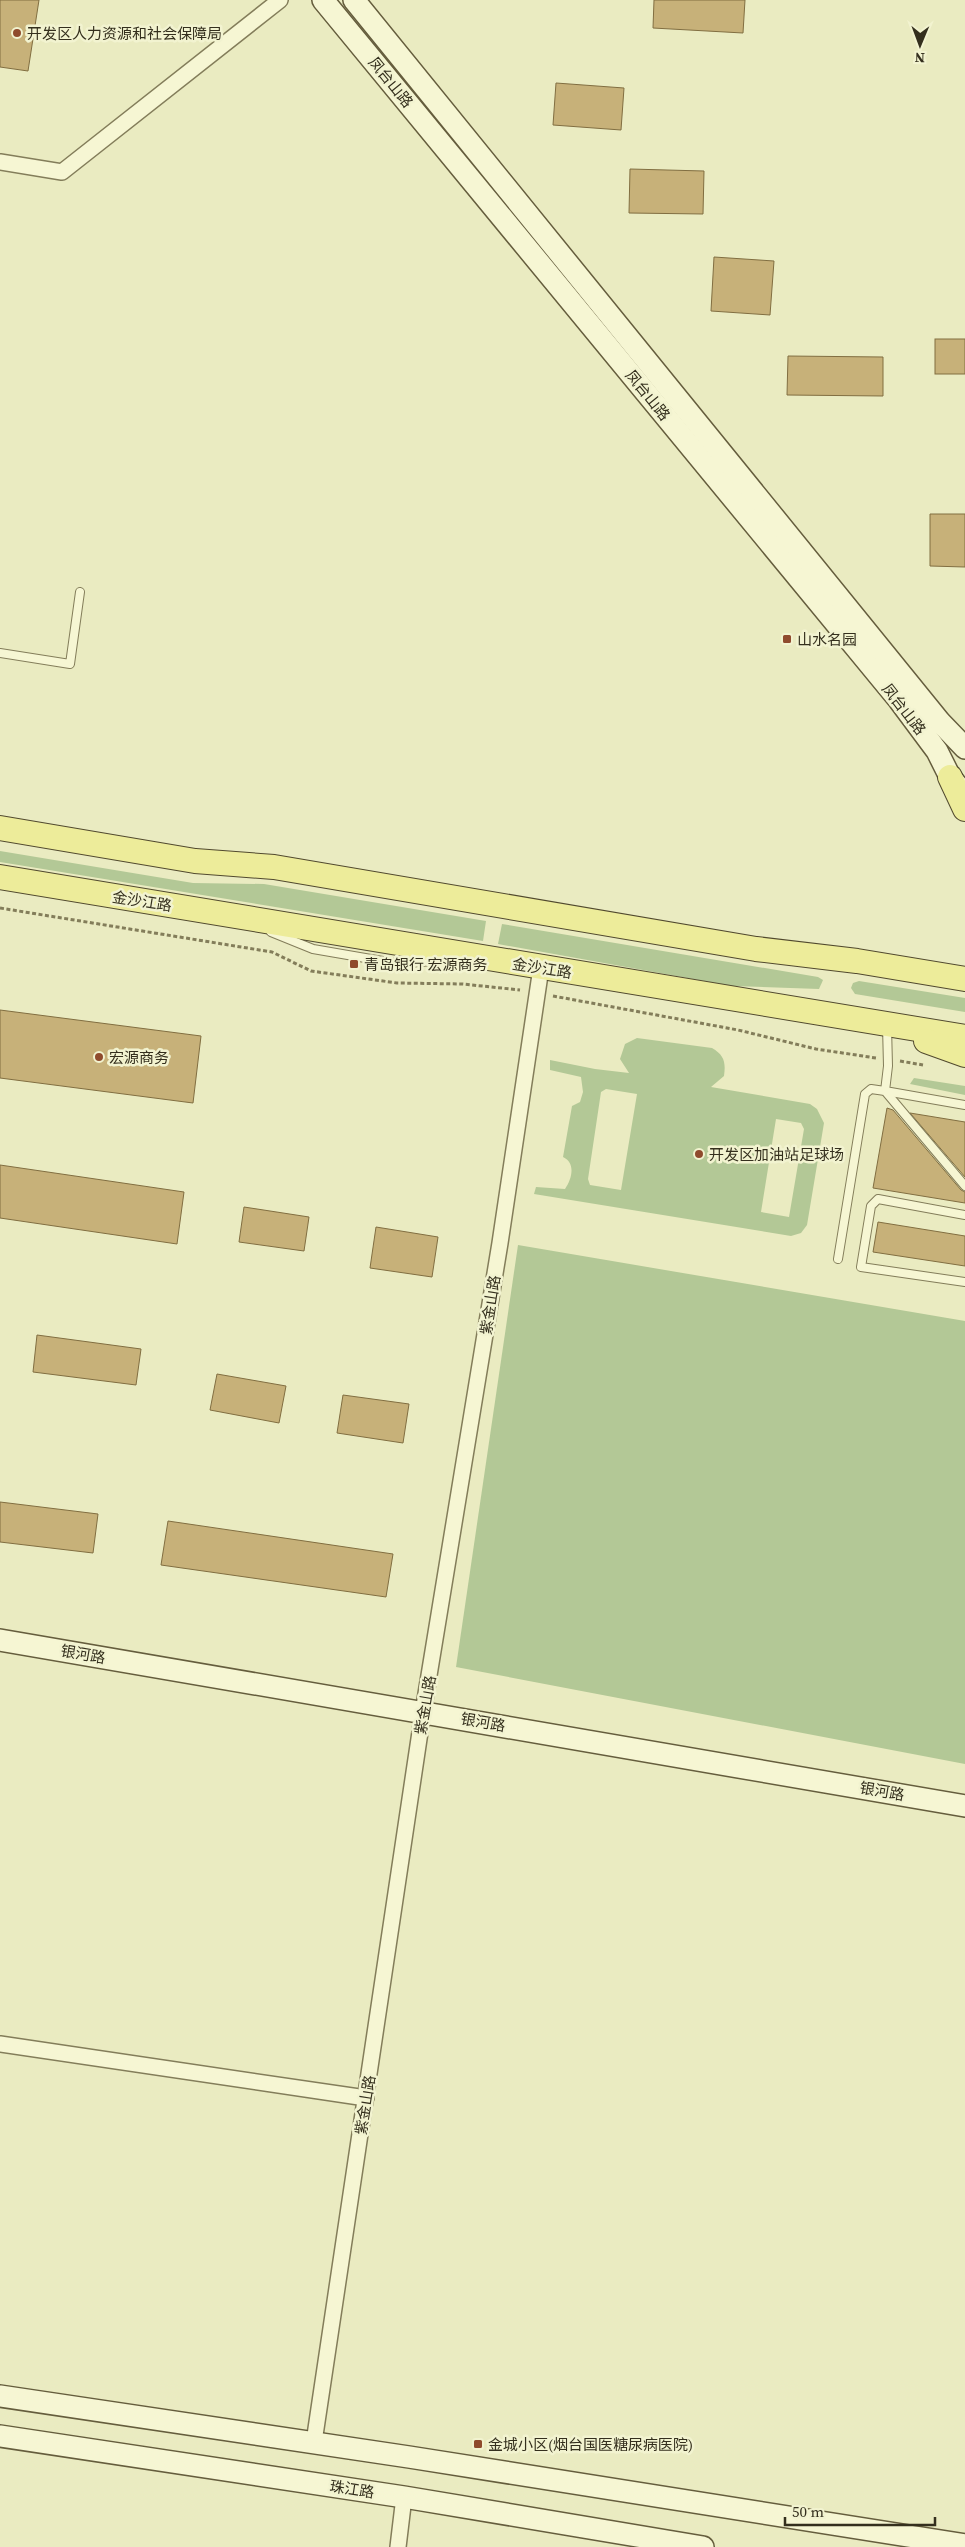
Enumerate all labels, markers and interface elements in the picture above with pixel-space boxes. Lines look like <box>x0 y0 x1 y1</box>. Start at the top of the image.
north arrow <box>895 20 945 70</box>
place label: 开发区人力资源和社会保障局 <box>27 23 222 44</box>
marker: 开发区人力资源和社会保障局 <box>11 27 23 39</box>
text: N <box>914 48 925 68</box>
street label: 凤台山路 <box>364 52 418 112</box>
street label: 凤台山路 <box>621 365 675 425</box>
place label: 山水名园 <box>797 629 857 650</box>
marker: 山水名园 <box>781 633 793 645</box>
street label: 凤台山路 <box>877 679 931 739</box>
street label: 金沙江路 <box>111 886 173 916</box>
street label: 金沙江路 <box>511 953 573 983</box>
place label: 青岛银行 宏源商务 <box>364 954 488 975</box>
marker: 青岛银行 宏源商务 <box>348 958 360 970</box>
place label: 宏源商务 <box>109 1047 169 1068</box>
marker: 宏源商务 <box>93 1051 105 1063</box>
place label: 开发区加油站足球场 <box>709 1144 844 1165</box>
marker: 开发区加油站足球场 <box>693 1148 705 1160</box>
street label: 紫金山路 <box>475 1274 505 1336</box>
street label: 银河路 <box>59 1640 107 1668</box>
street label: 紫金山路 <box>409 1674 441 1736</box>
street label: 银河路 <box>459 1708 507 1736</box>
street label: 银河路 <box>858 1777 906 1805</box>
street label: 紫金山路 <box>350 2074 380 2136</box>
place label: 金城小区(烟台国医糖尿病医院) <box>488 2434 693 2455</box>
marker: 金城小区(烟台国医糖尿病医院) <box>472 2438 484 2450</box>
street label: 珠江路 <box>328 2475 376 2503</box>
scale bar <box>785 2494 935 2526</box>
text: 50 m <box>792 2501 824 2522</box>

